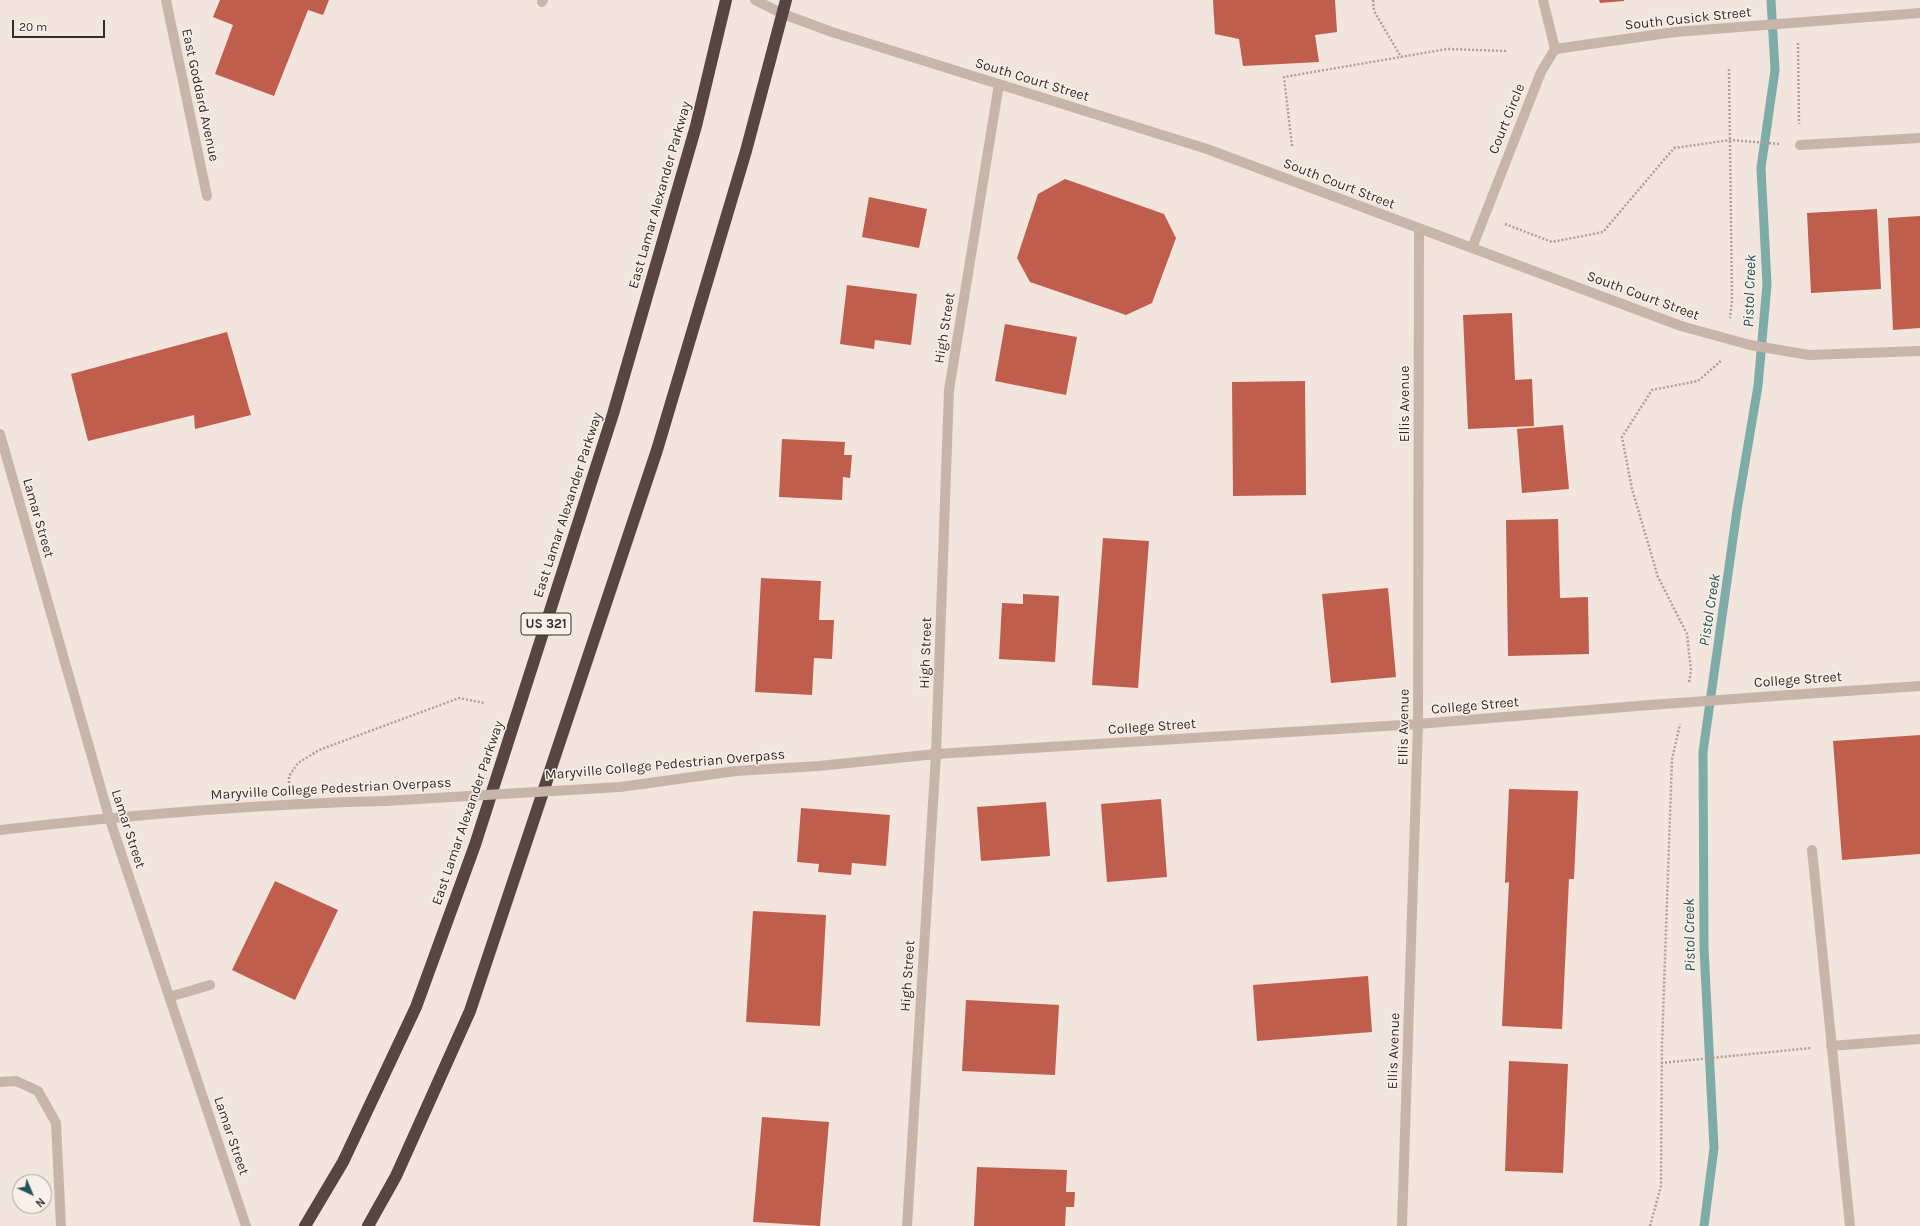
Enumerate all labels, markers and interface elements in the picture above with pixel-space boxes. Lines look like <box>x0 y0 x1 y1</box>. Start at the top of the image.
street label: South Cusick Street <box>1624 4 1752 34</box>
scale bar <box>14 12 107 38</box>
text: 20 m <box>19 20 47 34</box>
street label: East Goddard Avenue <box>178 27 222 163</box>
street label: South Court Street <box>973 55 1091 105</box>
street label: Court Circle <box>1485 81 1529 157</box>
street label: East Lamar Alexander Parkway <box>625 99 695 291</box>
street label: South Court Street <box>1281 155 1397 213</box>
water label: Pistol Creek <box>1740 254 1760 328</box>
street label: South Court Street <box>1584 268 1702 324</box>
street label: High Street <box>931 291 959 365</box>
street label: Ellis Avenue <box>1397 366 1413 442</box>
street label: East Lamar Alexander Parkway <box>530 410 606 600</box>
street label: Lamar Street <box>19 476 57 560</box>
water label: Pistol Creek <box>1695 573 1725 647</box>
road number: US 321 <box>521 613 571 635</box>
street label: High Street <box>916 617 936 689</box>
street label: College Street <box>1753 669 1843 691</box>
street label: Ellis Avenue <box>1395 689 1413 765</box>
street label: College Street <box>1430 694 1520 718</box>
street label: College Street <box>1107 716 1197 738</box>
street label: East Lamar Alexander Parkway <box>428 719 508 907</box>
street label: Maryville College Pedestrian Overpass <box>544 746 786 784</box>
street label: Maryville College Pedestrian Overpass <box>210 774 452 804</box>
street label: Lamar Street <box>107 787 149 871</box>
water label: Pistol Creek <box>1680 898 1700 972</box>
street label: High Street <box>897 940 919 1012</box>
street label: Ellis Avenue <box>1384 1012 1404 1090</box>
street label: Lamar Street <box>210 1095 252 1177</box>
north arrow <box>12 1174 52 1214</box>
text: N <box>33 1195 47 1210</box>

